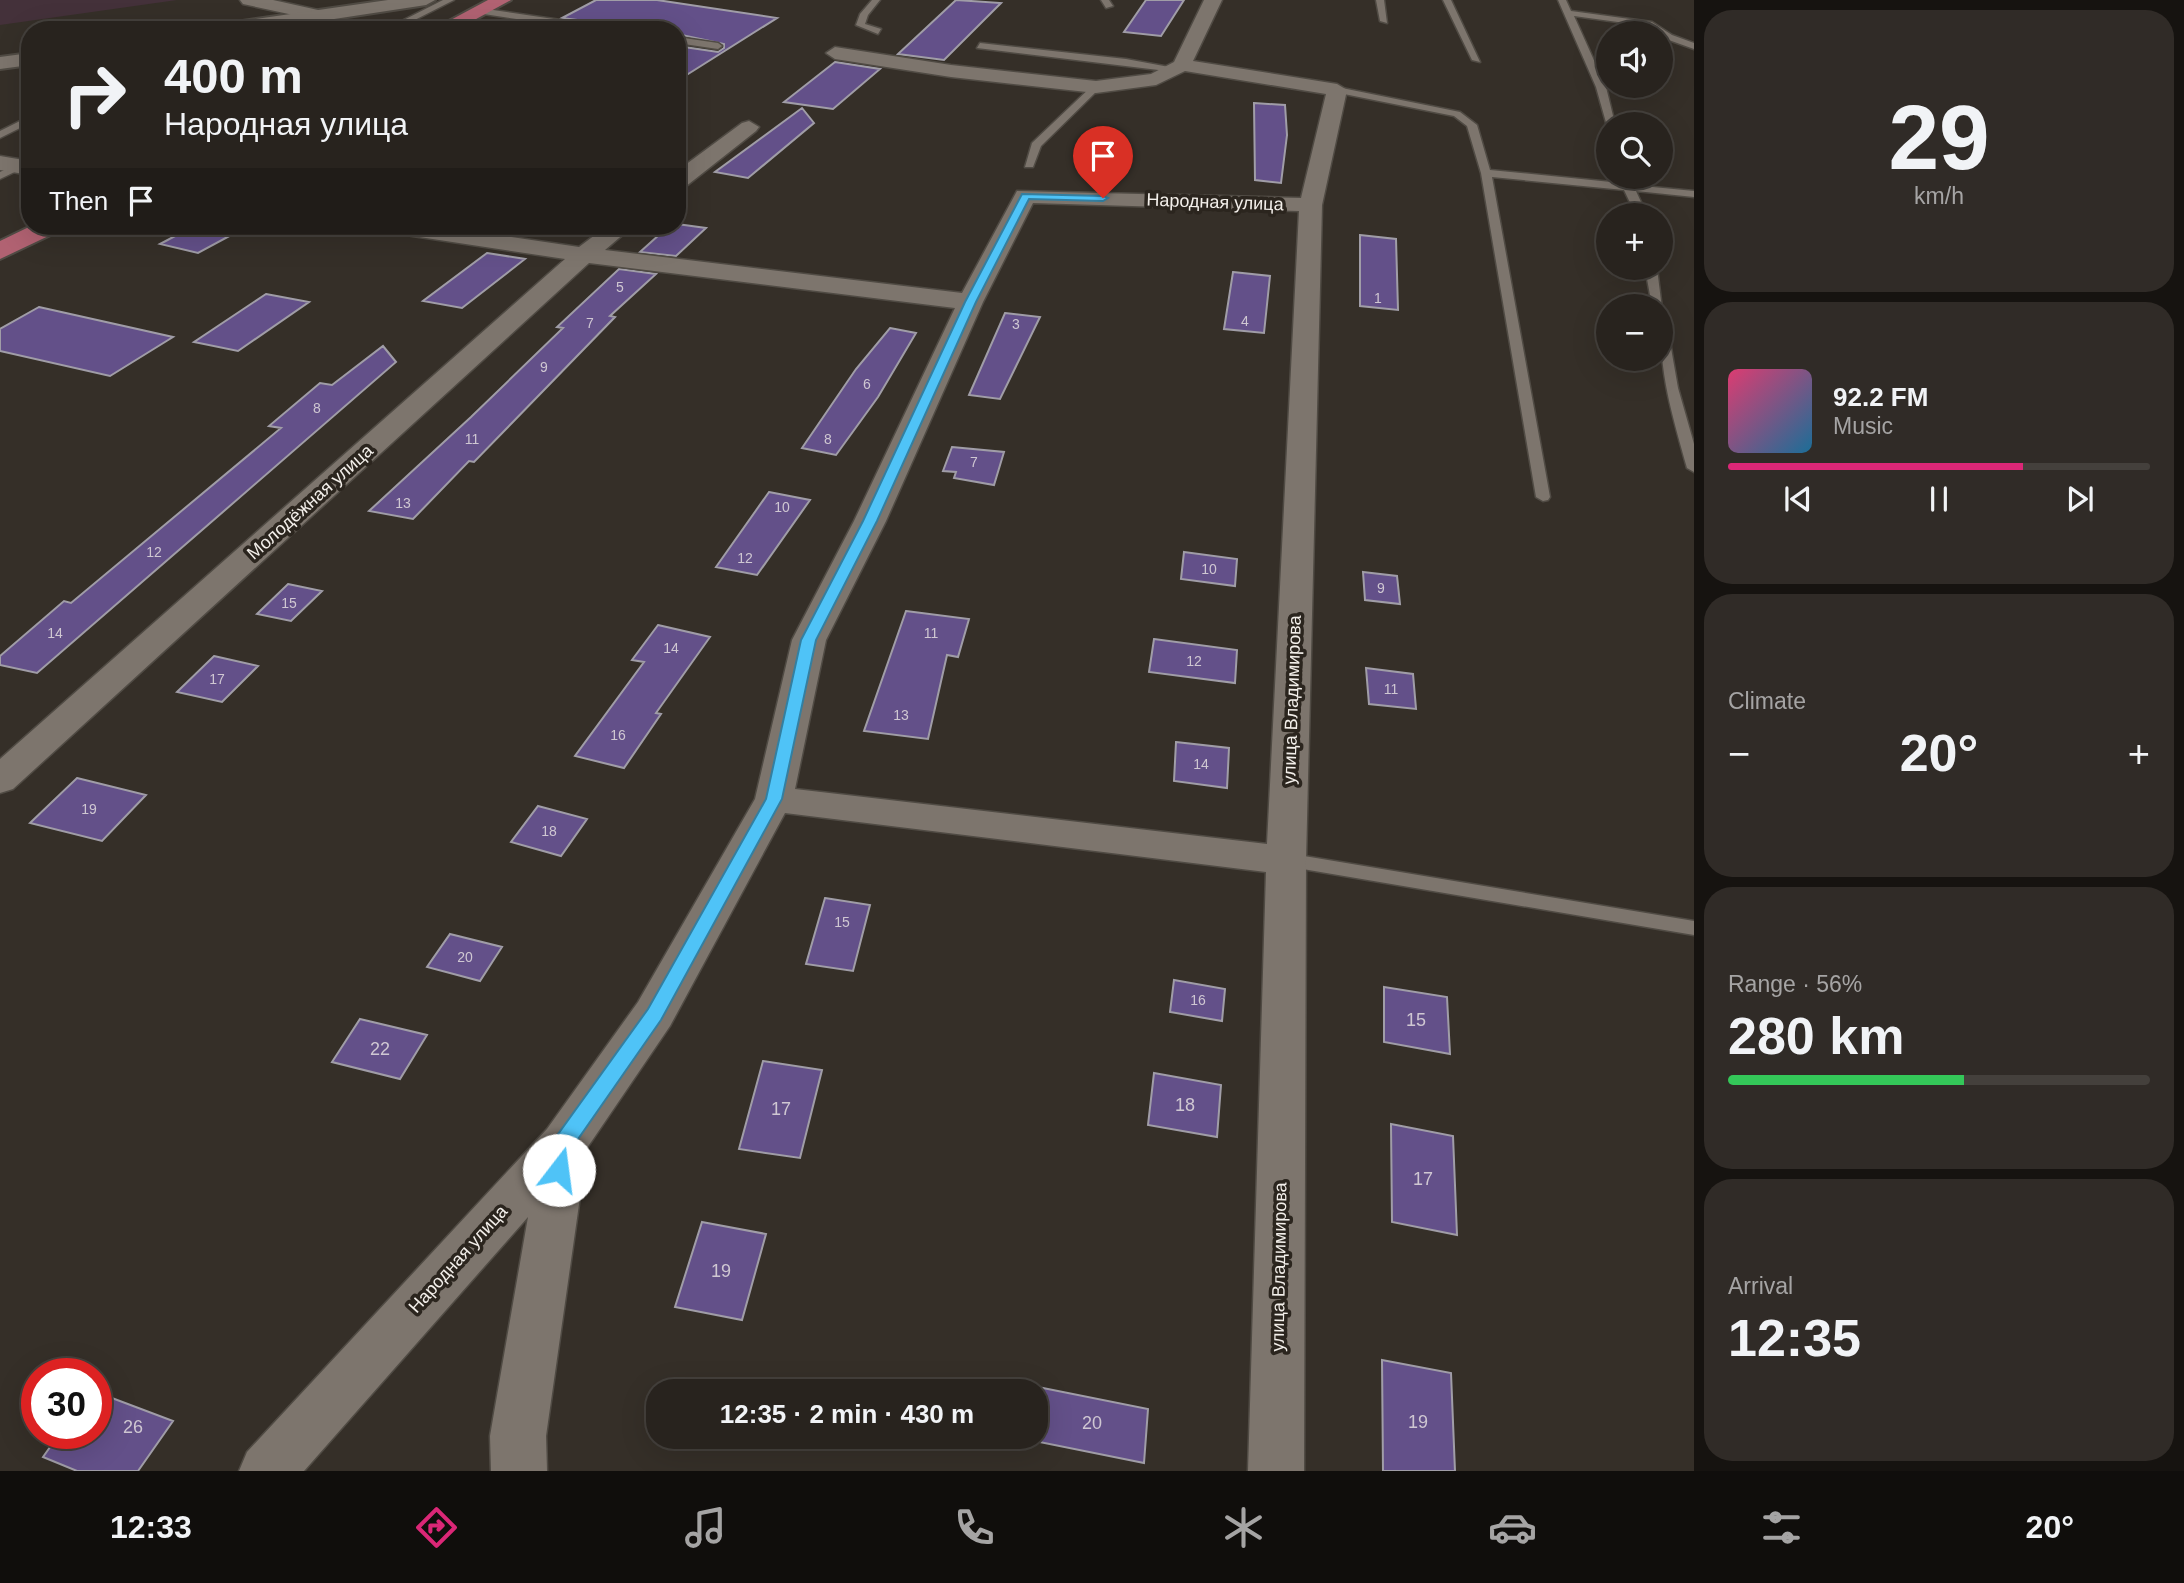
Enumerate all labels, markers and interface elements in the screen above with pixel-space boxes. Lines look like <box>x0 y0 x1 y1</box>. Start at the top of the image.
map controls <box>1596 21 1673 371</box>
button: sound <box>1596 21 1673 98</box>
icon: right <box>49 49 140 140</box>
text: 400 m <box>164 49 303 103</box>
text: 29 <box>1888 87 1990 188</box>
text: Народная улица <box>164 106 408 142</box>
button: search <box>1596 112 1673 189</box>
pin <box>1073 126 1133 198</box>
icon: arrive <box>1084 137 1122 175</box>
icon: arrive <box>122 182 160 220</box>
text: km/h <box>1914 183 1964 209</box>
text: Then <box>49 186 108 216</box>
street label: Народная улица <box>1146 190 1285 214</box>
button: + <box>1596 203 1673 280</box>
house number: 5 <box>616 279 624 295</box>
house number: 1 <box>1374 290 1382 306</box>
button: − <box>1596 294 1673 371</box>
house number: 4 <box>1241 313 1249 329</box>
house number: 7 <box>586 315 594 331</box>
house number: 3 <box>1012 316 1020 332</box>
house number: 9 <box>540 359 548 375</box>
house number: 6 <box>863 376 871 392</box>
text: 92.2 FM <box>1833 382 1928 412</box>
house number: 8 <box>313 400 321 416</box>
text: Music <box>1833 413 1893 439</box>
house number: 11 <box>465 431 479 447</box>
house number: 8 <box>824 431 832 447</box>
street label: Молодёжная улица <box>243 440 378 564</box>
house number: 7 <box>970 454 978 470</box>
icon: previous <box>1779 480 1817 518</box>
icon: pause <box>1920 480 1958 518</box>
icon: next <box>2061 480 2099 518</box>
house number: 13 <box>395 495 411 511</box>
house number: 10 <box>774 499 790 515</box>
house number: 12 <box>146 544 162 560</box>
house number: 12 <box>737 550 753 566</box>
house number: 10 <box>1201 561 1217 577</box>
house number: 9 <box>1377 580 1385 596</box>
house number: 15 <box>281 595 297 611</box>
street label: улица Владимирова <box>1279 614 1305 785</box>
house number: 14 <box>47 625 63 641</box>
house number: 11 <box>924 625 938 641</box>
house number: 14 <box>663 640 679 656</box>
house number: 12 <box>1186 653 1202 669</box>
house number: 17 <box>209 671 225 687</box>
house number: 11 <box>1384 681 1398 697</box>
text: Climate <box>1728 688 1806 714</box>
house number: 13 <box>893 707 909 723</box>
text: 20° <box>1900 724 1978 782</box>
house number: 16 <box>610 727 626 743</box>
text: − <box>1728 733 1750 775</box>
text: + <box>2128 733 2150 775</box>
house number: 14 <box>1193 756 1209 772</box>
house number: 19 <box>81 801 97 817</box>
house number: 18 <box>541 823 557 839</box>
house number: 15 <box>834 914 850 930</box>
house number: 20 <box>457 949 473 965</box>
text: Range · 56% <box>1728 971 1862 997</box>
house number: 16 <box>1190 992 1206 1008</box>
text: 280 km <box>1728 1007 1904 1065</box>
house number: 15 <box>1406 1010 1426 1030</box>
house number: 22 <box>370 1039 390 1059</box>
house number: 18 <box>1175 1095 1195 1115</box>
house number: 17 <box>771 1099 791 1119</box>
position arrow <box>522 1133 596 1207</box>
house number: 17 <box>1413 1169 1433 1189</box>
street label: улица Владимирова <box>1268 1181 1290 1352</box>
street label: Народная улица <box>405 1201 512 1317</box>
house number: 19 <box>711 1261 731 1281</box>
text: Arrival <box>1728 1273 1793 1299</box>
text: 12:35 <box>1728 1309 1861 1367</box>
speed limit sign: 30 <box>21 1358 112 1449</box>
text: 12:35 · 2 min · 430 m <box>720 1399 974 1429</box>
house number: 19 <box>1408 1412 1428 1432</box>
house number: 20 <box>1082 1413 1102 1433</box>
house number: 26 <box>123 1417 143 1437</box>
icon: directions <box>412 1503 461 1552</box>
icon: music <box>681 1503 730 1552</box>
icon: phone <box>950 1503 999 1552</box>
icon: climate <box>1219 1503 1268 1552</box>
icon: car <box>1488 1503 1537 1552</box>
icon: filters <box>1757 1503 1806 1552</box>
text: 12:33 <box>110 1509 192 1545</box>
text: 20° <box>2026 1509 2074 1545</box>

